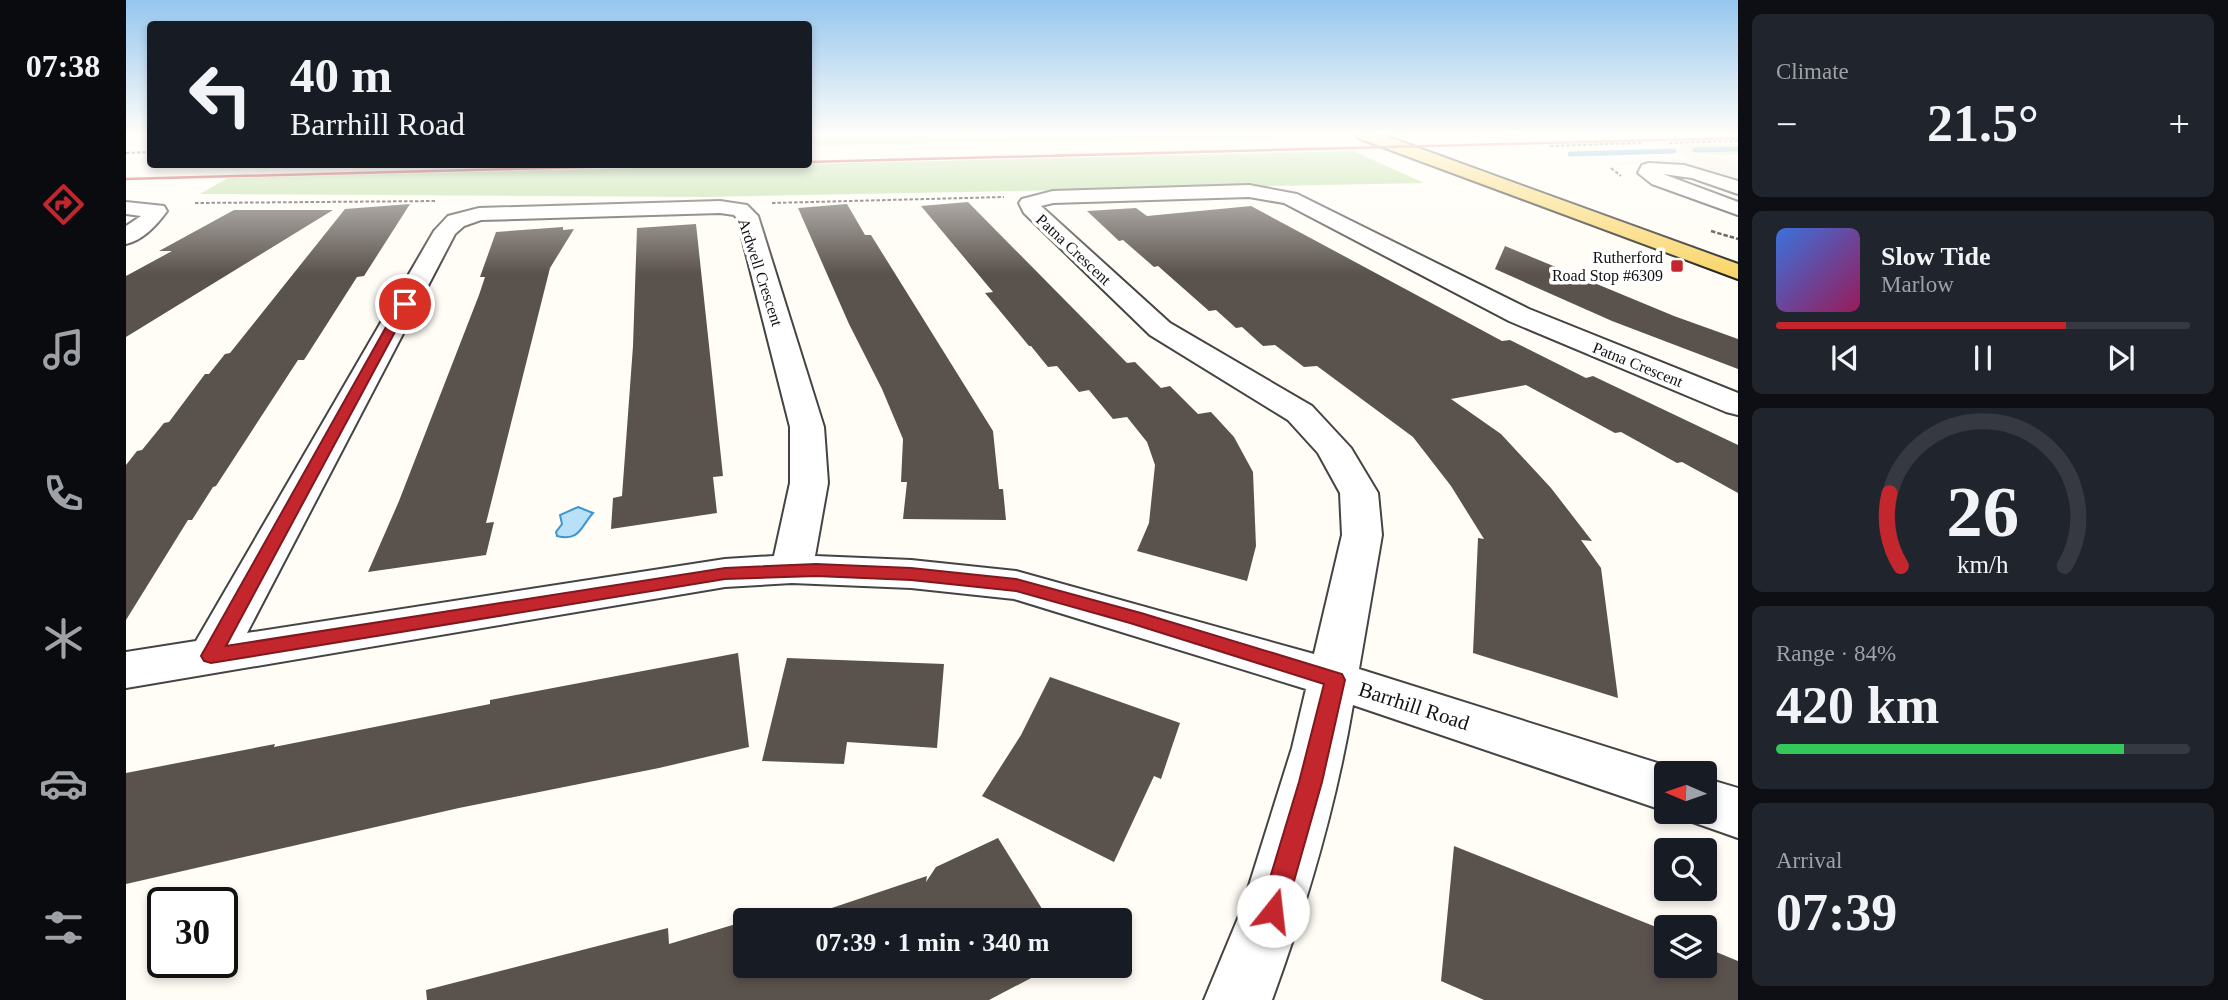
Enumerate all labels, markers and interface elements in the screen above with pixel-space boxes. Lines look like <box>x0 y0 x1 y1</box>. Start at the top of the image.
text: 07:38 <box>26 48 100 84</box>
text: 40 m <box>290 48 392 103</box>
icon: left <box>175 49 266 140</box>
text: Climate <box>1776 59 1849 84</box>
text: 21.5° <box>1927 95 2039 152</box>
text: − <box>1776 103 1797 145</box>
text: + <box>2169 103 2190 145</box>
text: Barrhill Road <box>290 106 465 142</box>
icon: directions <box>39 180 88 229</box>
street label: Patna Crescent <box>1033 211 1115 289</box>
street label: Ardwell Crescent <box>735 216 786 329</box>
text: Slow Tide <box>1881 242 1991 271</box>
place label: Rutherford Road Stop #6309 <box>1552 249 1663 285</box>
marker: Rutherford Road Stop #6309 <box>1669 258 1685 274</box>
text: Marlow <box>1881 272 1954 297</box>
pin <box>375 274 435 334</box>
icon: arrive <box>386 285 424 323</box>
icon: music <box>39 325 88 374</box>
street label: Patna Crescent <box>1590 339 1686 390</box>
icon: previous <box>1826 339 1864 377</box>
icon: pause <box>1964 339 2002 377</box>
icon: next <box>2102 339 2140 377</box>
icon: phone <box>39 469 88 518</box>
text: 26 <box>1947 471 2019 552</box>
text: km/h <box>1957 551 2009 578</box>
icon: climate <box>39 614 88 663</box>
text: Range · 84% <box>1776 641 1896 666</box>
street label: Barrhill Road <box>1356 677 1473 735</box>
text: 420 km <box>1776 677 1939 734</box>
icon: car <box>39 759 88 808</box>
north arrow <box>1654 761 1717 824</box>
map controls <box>1654 761 1717 978</box>
button: search <box>1654 838 1717 901</box>
text: Arrival <box>1776 848 1842 873</box>
position arrow <box>1236 874 1310 948</box>
text: 07:39 <box>1776 884 1897 941</box>
speed limit sign: 30 <box>147 887 238 978</box>
icon: filters <box>39 903 88 952</box>
button: layers <box>1654 915 1717 978</box>
text: 07:39 · 1 min · 340 m <box>816 928 1050 957</box>

